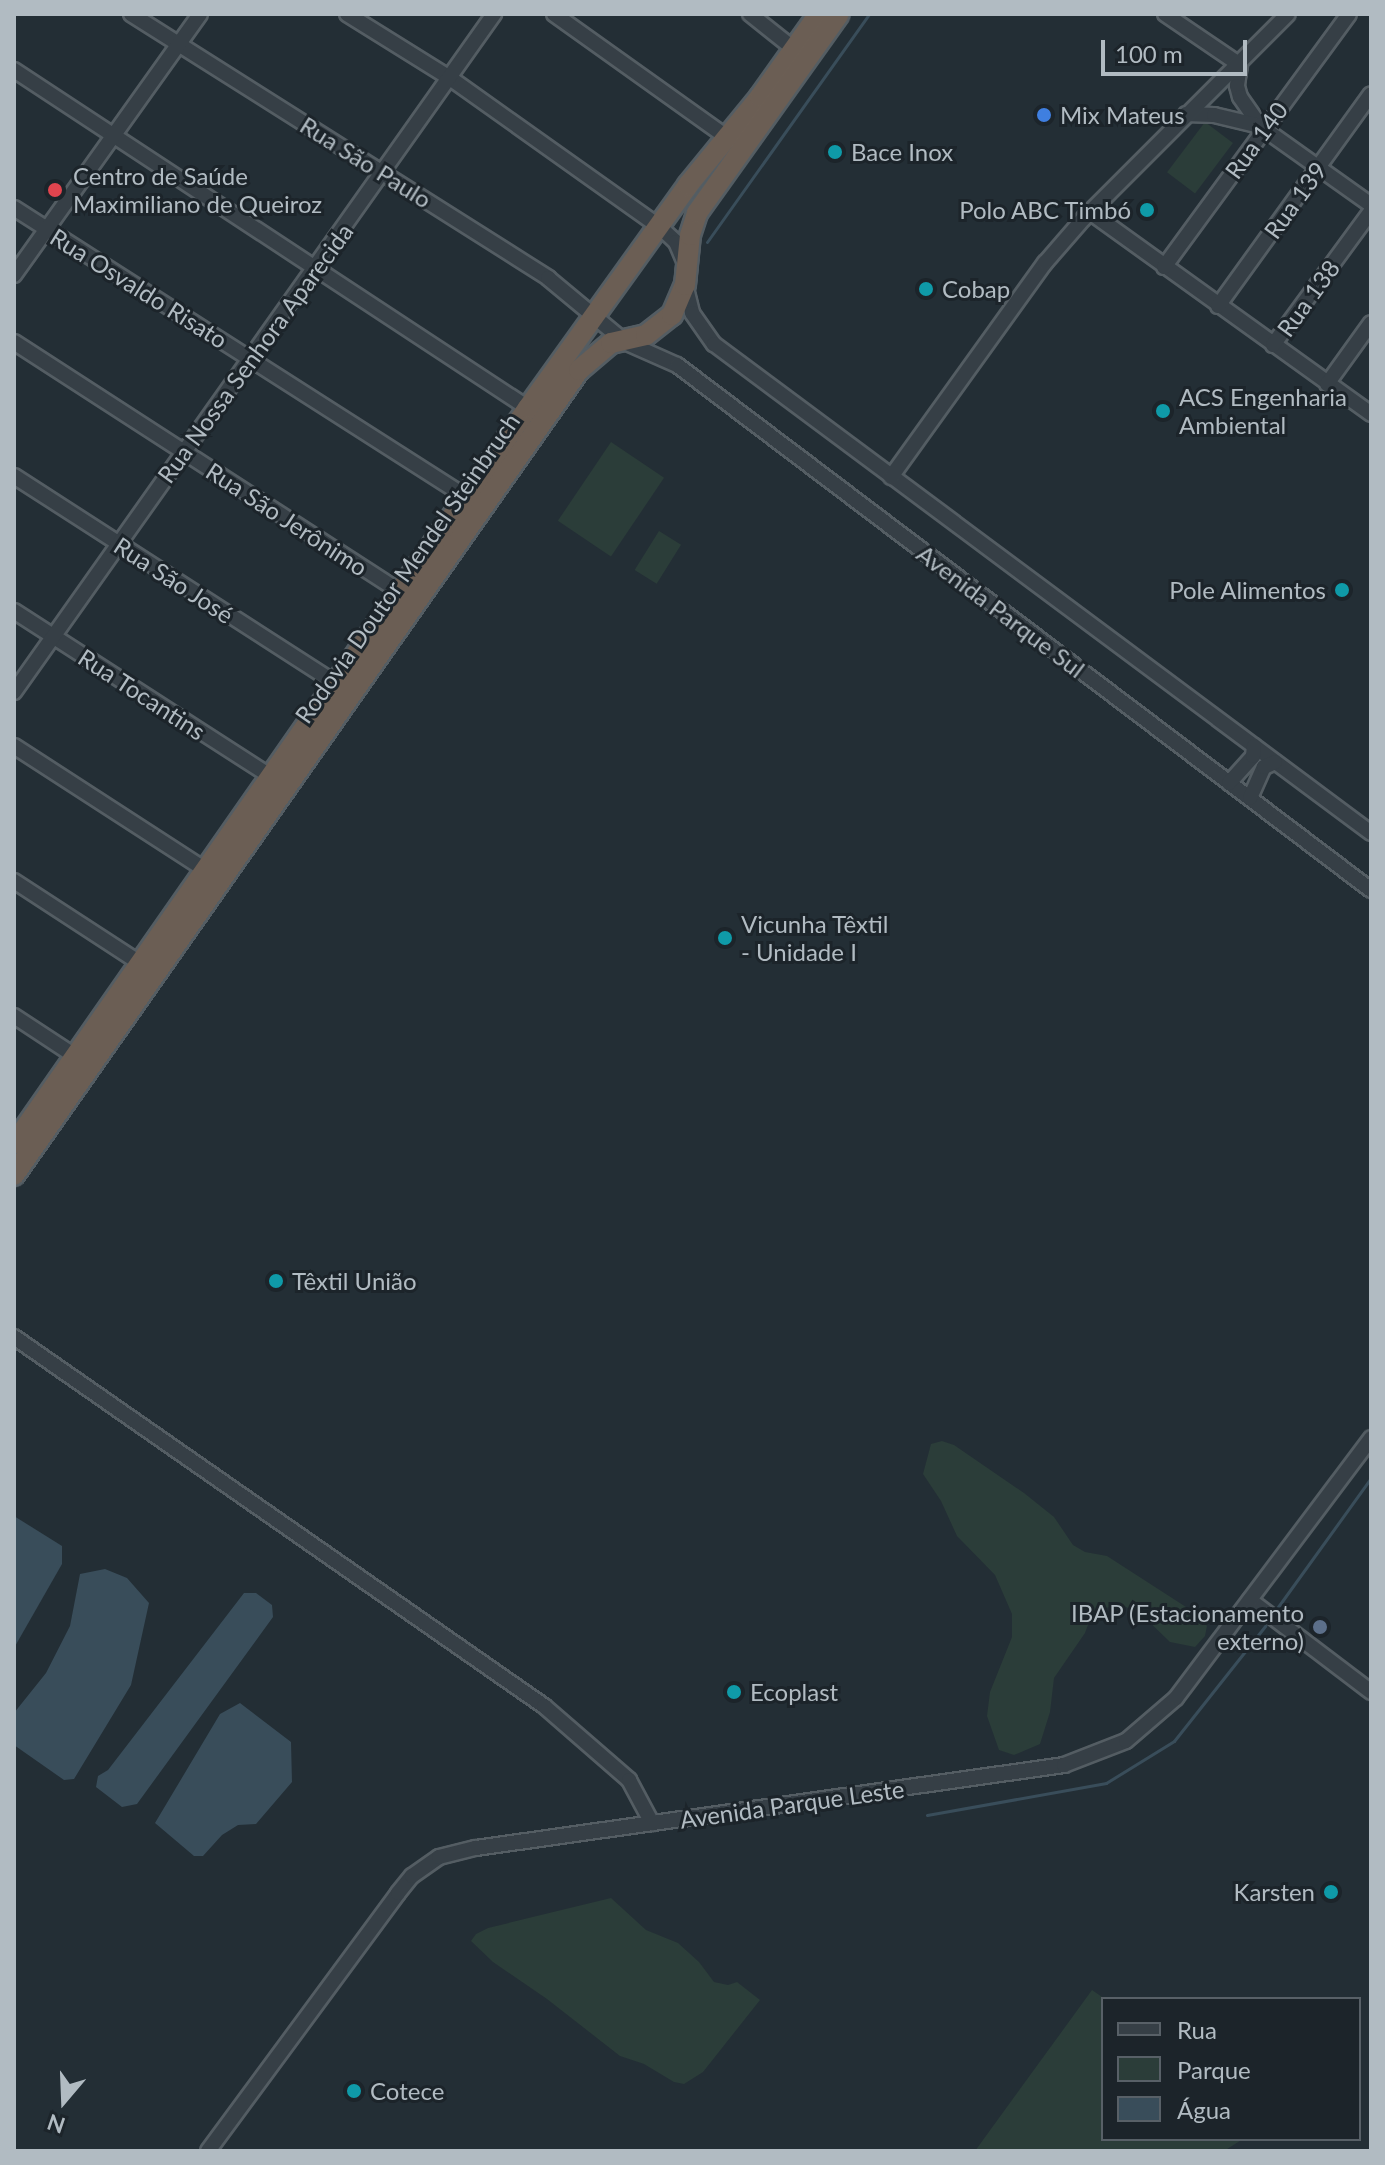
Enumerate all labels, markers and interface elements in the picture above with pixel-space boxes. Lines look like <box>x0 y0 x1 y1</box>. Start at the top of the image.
scale bar <box>1105 24 1251 74</box>
text: 100 m <box>1115 39 1183 68</box>
street label: Rua 140 <box>1219 96 1293 184</box>
place label: Mix Mateus <box>1060 101 1185 129</box>
marker: Mix Mateus <box>1035 106 1053 124</box>
street label: Rua São Paulo <box>295 110 437 214</box>
place label: Bace Inox <box>851 138 953 166</box>
marker: Bace Inox <box>826 143 844 161</box>
street label: Rua 139 <box>1258 156 1332 244</box>
place label: Centro de Saúde Maximiliano de Queiroz <box>73 162 322 218</box>
marker: Centro de Saúde Maximiliano de Queiroz <box>44 179 66 201</box>
place label: Polo ABC Timbó <box>958 196 1131 224</box>
marker: Polo ABC Timbó <box>1138 201 1156 219</box>
street label: Rua Nossa Senhora Aparecida <box>151 217 359 489</box>
street label: Rua Osvaldo Risato <box>45 222 233 354</box>
street label: Rua 138 <box>1271 254 1345 342</box>
place label: Cobap <box>942 275 1010 303</box>
marker: Cobap <box>917 280 935 298</box>
place label: ACS Engenharia Ambiental <box>1179 383 1347 439</box>
marker: ACS Engenharia Ambiental <box>1154 402 1172 420</box>
street label: Rodovia Doutor Mendel Steinbruch <box>289 407 525 729</box>
street label: Rua São Jerônimo <box>201 456 373 582</box>
street label: Rua São José <box>109 531 239 629</box>
street label: Avenida Parque Sul <box>912 539 1090 683</box>
place label: Pole Alimentos <box>1168 576 1326 604</box>
marker: Pole Alimentos <box>1333 581 1351 599</box>
street label: Rua Tocantins <box>73 642 211 746</box>
place label: Vicunha Têxtil - Unidade I <box>741 910 889 966</box>
marker: Vicunha Têxtil - Unidade I <box>716 929 734 947</box>
place label: Têxtil União <box>292 1267 417 1295</box>
marker: Têxtil União <box>267 1272 285 1290</box>
place label: IBAP (Estacionamento externo) <box>1070 1599 1304 1655</box>
marker: IBAP (Estacionamento externo) <box>1311 1618 1329 1636</box>
place label: Ecoplast <box>750 1678 838 1706</box>
marker: Ecoplast <box>725 1683 743 1701</box>
street label: Avenida Parque Leste <box>678 1774 906 1834</box>
place label: Karsten <box>1234 1878 1315 1906</box>
marker: Karsten <box>1322 1883 1340 1901</box>
legend <box>1101 1997 1361 2141</box>
text: Rua <box>1177 2015 1217 2044</box>
text: Parque <box>1177 2055 1251 2084</box>
north arrow <box>24 2061 104 2141</box>
place label: Cotece <box>370 2077 444 2105</box>
marker: Cotece <box>345 2082 363 2100</box>
text: Água <box>1177 2095 1231 2124</box>
text: N <box>44 2109 68 2140</box>

